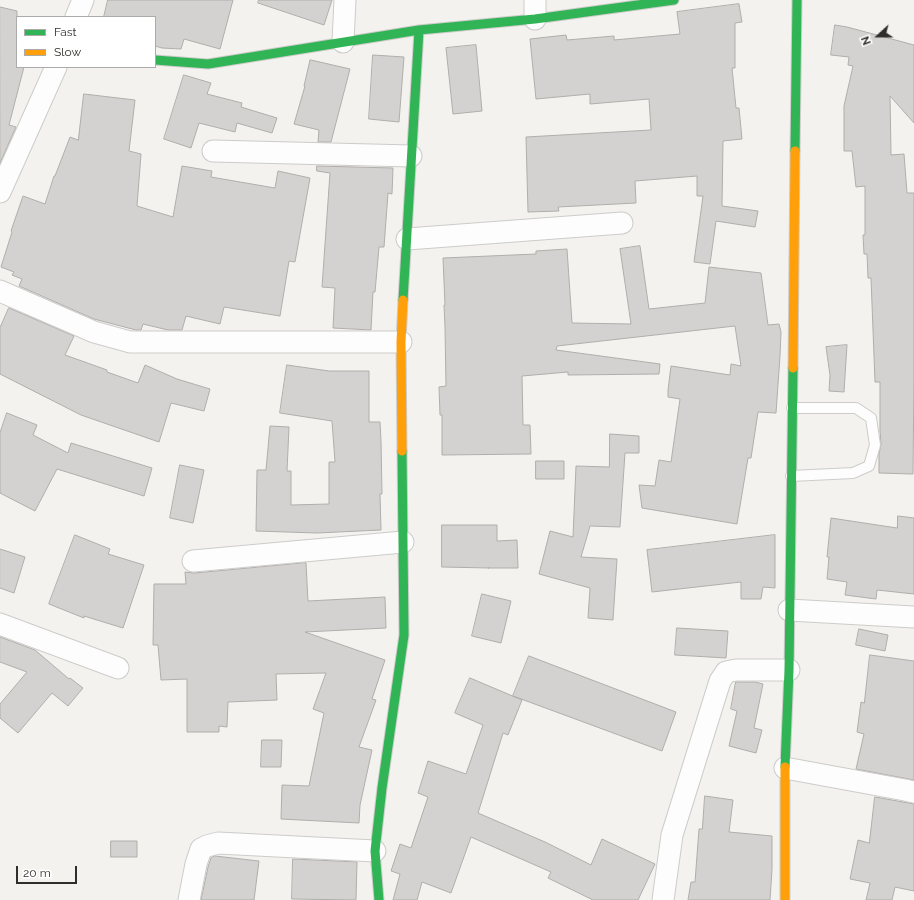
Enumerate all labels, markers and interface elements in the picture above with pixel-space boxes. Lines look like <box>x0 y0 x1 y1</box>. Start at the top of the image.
legend <box>16 16 156 68</box>
north arrow <box>858 16 898 56</box>
text: Fast <box>54 25 77 39</box>
text: N <box>859 34 874 47</box>
text: Slow <box>54 45 81 59</box>
scale bar <box>18 858 79 884</box>
text: 20 m <box>23 866 51 880</box>

